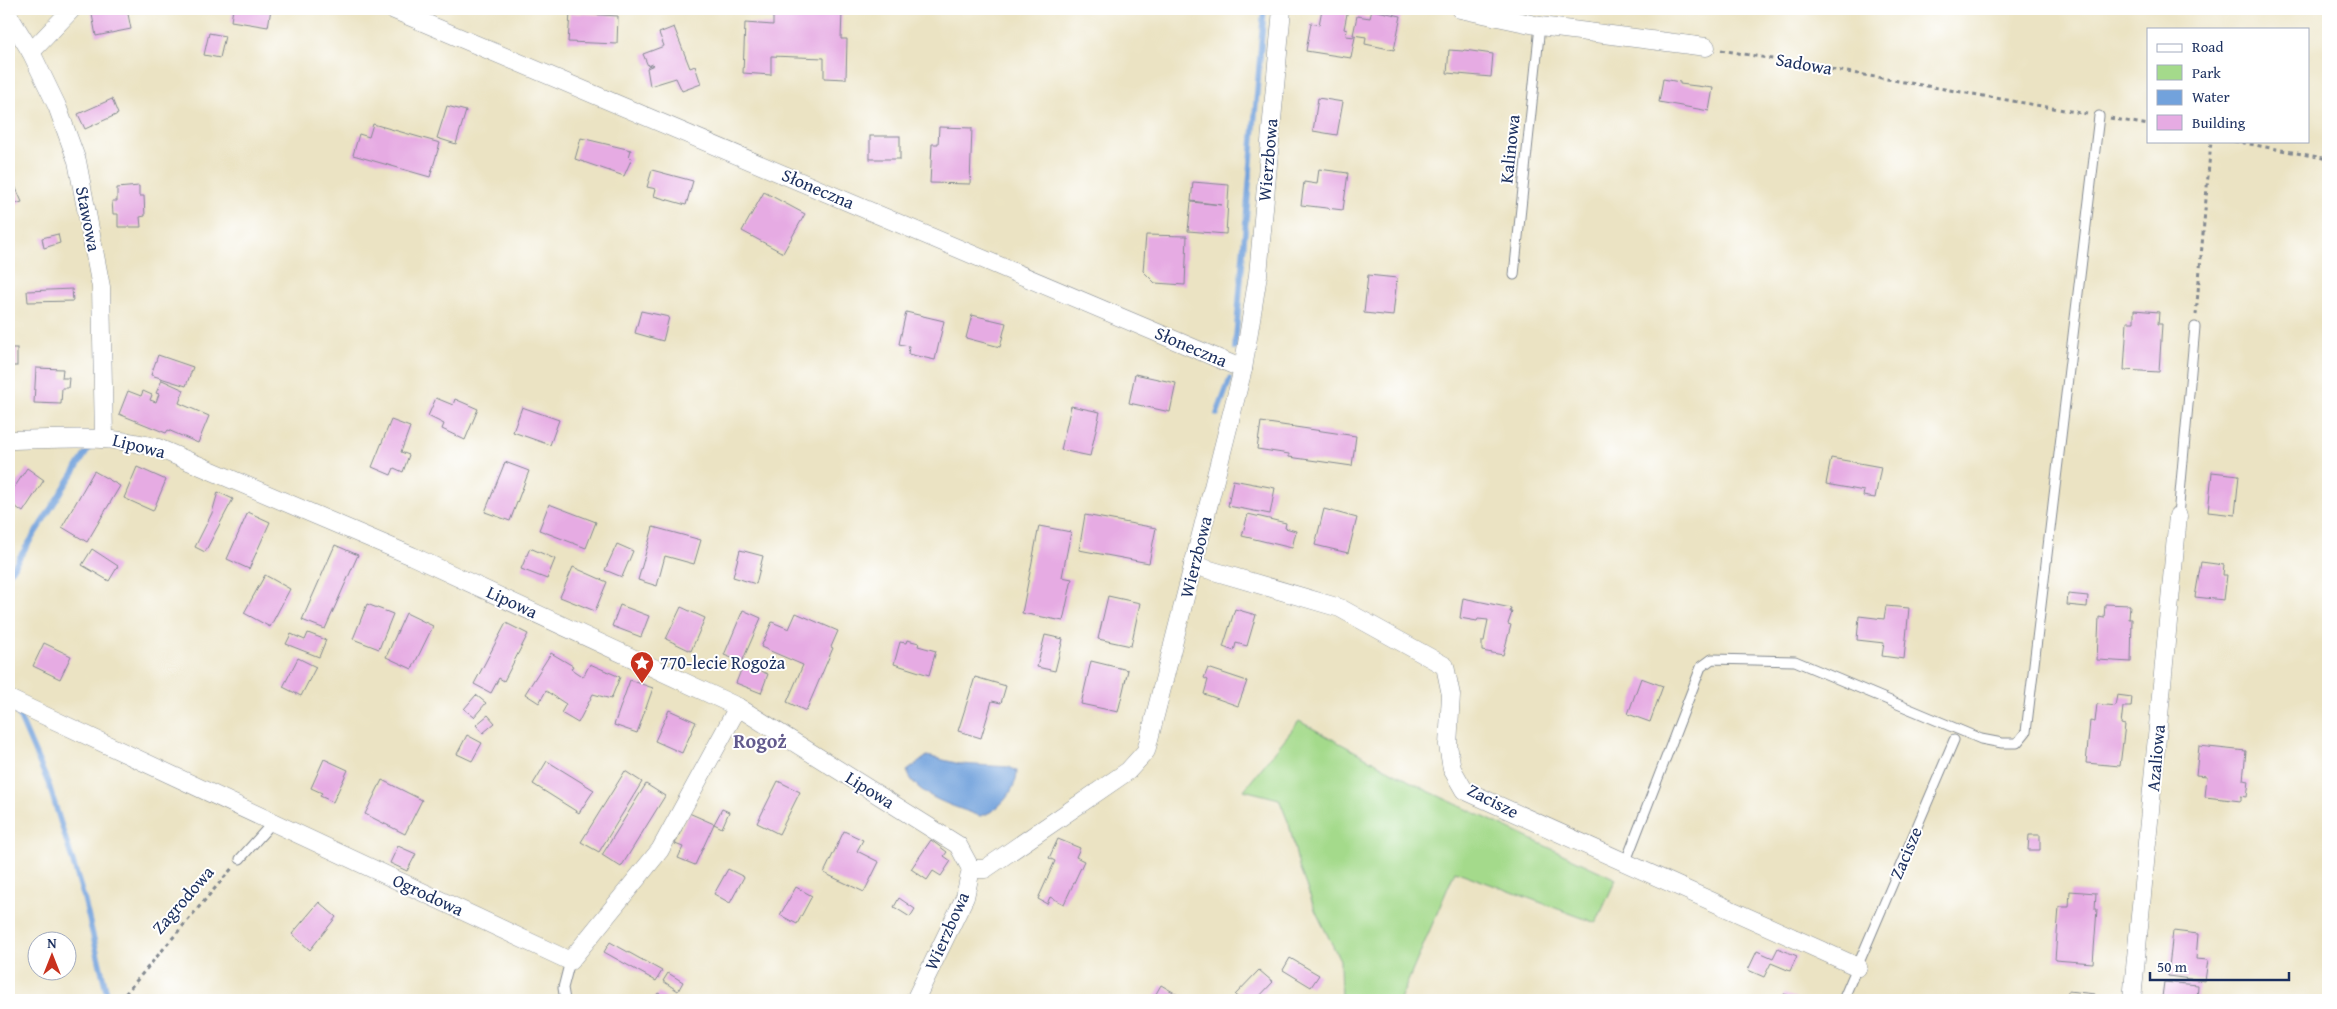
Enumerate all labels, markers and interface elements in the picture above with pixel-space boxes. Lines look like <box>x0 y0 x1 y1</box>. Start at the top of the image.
legend <box>2147 28 2310 142</box>
text: Road <box>2192 36 2223 57</box>
street label: Sadowa <box>1774 45 1835 82</box>
text: Park <box>2192 62 2221 83</box>
text: Water <box>2192 86 2230 107</box>
text: Building <box>2192 112 2246 133</box>
street label: Kalinowa <box>1492 113 1527 185</box>
street label: Wierzbowa <box>1250 117 1285 203</box>
street label: Słoneczna <box>778 161 859 216</box>
street label: Stawowa <box>69 184 108 254</box>
street label: Słoneczna <box>1151 319 1232 374</box>
street label: Lipowa <box>110 426 169 465</box>
street label: Wierzbowa <box>1172 513 1219 601</box>
street label: Lipowa <box>482 578 543 625</box>
place label: 770-lecie Rogoża <box>660 649 786 676</box>
place icon: 770-lecie Rogoża <box>629 650 655 684</box>
street label: Azaliowa <box>2139 723 2172 793</box>
district label: Rogoż <box>733 726 787 755</box>
street label: Lipowa <box>840 764 901 815</box>
street label: Zacisze <box>1463 776 1524 825</box>
street label: Zacisze <box>1882 822 1929 883</box>
street label: Zagrodowa <box>145 859 220 940</box>
street label: Ogrodowa <box>388 866 469 923</box>
street label: Wierzbowa <box>917 887 976 974</box>
north arrow <box>28 932 78 982</box>
text: N <box>47 933 57 953</box>
scale bar <box>2150 949 2288 981</box>
text: 50 m <box>2157 956 2188 977</box>

